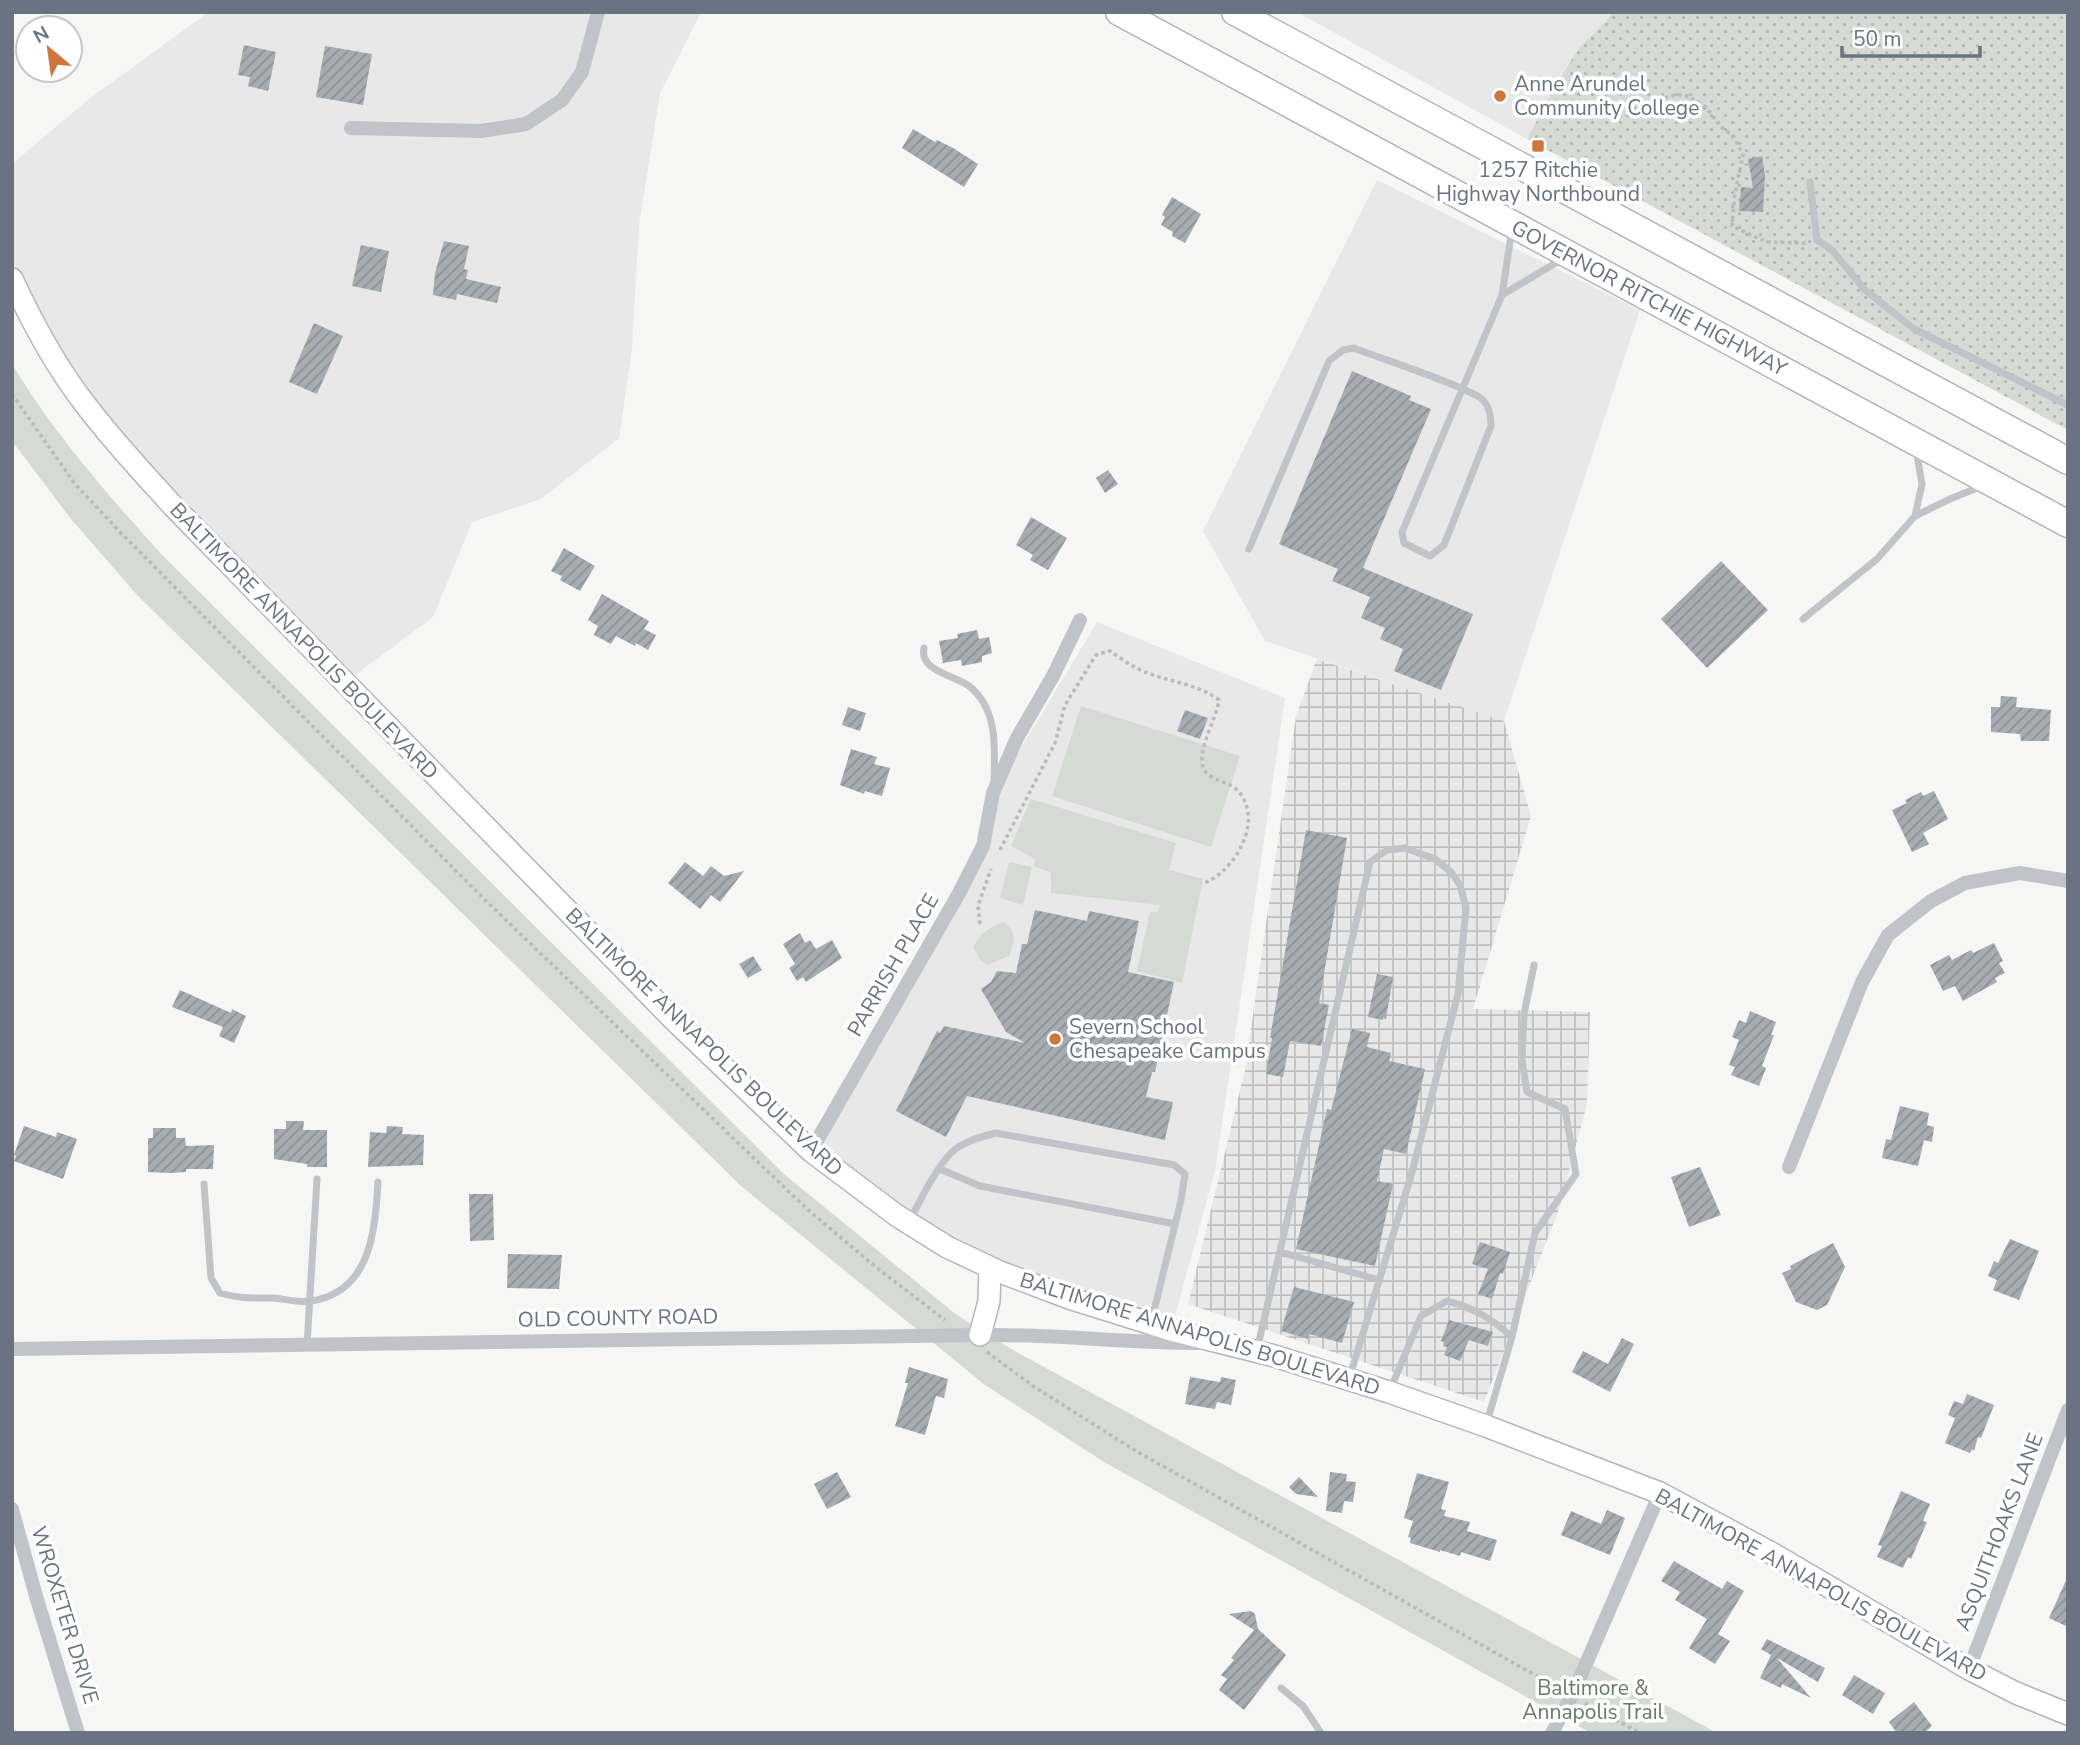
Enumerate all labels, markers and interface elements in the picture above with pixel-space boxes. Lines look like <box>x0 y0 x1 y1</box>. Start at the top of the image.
north arrow <box>14 14 84 84</box>
scale bar <box>1842 14 1980 58</box>
text: N <box>29 20 54 50</box>
text: 50 m <box>1853 25 1902 53</box>
place label: Anne Arundel Community College <box>1514 70 1699 122</box>
marker: Anne Arundel Community College <box>1492 88 1508 104</box>
marker: 1257 Ritchie Highway Northbound <box>1530 138 1546 154</box>
place label: 1257 Ritchie Highway Northbound <box>1436 156 1640 208</box>
street label: GOVERNOR RITCHIE HIGHWAY <box>1506 213 1792 383</box>
street label: BALTIMORE ANNAPOLIS BOULEVARD <box>164 496 444 786</box>
street label: PARRISH PLACE <box>841 888 945 1042</box>
street label: BALTIMORE ANNAPOLIS BOULEVARD <box>559 902 849 1182</box>
place label: Severn School Chesapeake Campus <box>1069 1013 1266 1065</box>
marker: Severn School Chesapeake Campus <box>1047 1031 1063 1047</box>
street label: BALTIMORE ANNAPOLIS BOULEVARD <box>1016 1266 1384 1402</box>
street label: OLD COUNTY ROAD <box>518 1302 718 1334</box>
street label: ASQUITHOAKS LANE <box>1948 1429 2050 1635</box>
street label: BALTIMORE ANNAPOLIS BOULEVARD <box>1650 1482 1992 1688</box>
street label: WROXETER DRIVE <box>25 1523 105 1707</box>
park label: Baltimore & Annapolis Trail <box>1522 1674 1665 1726</box>

